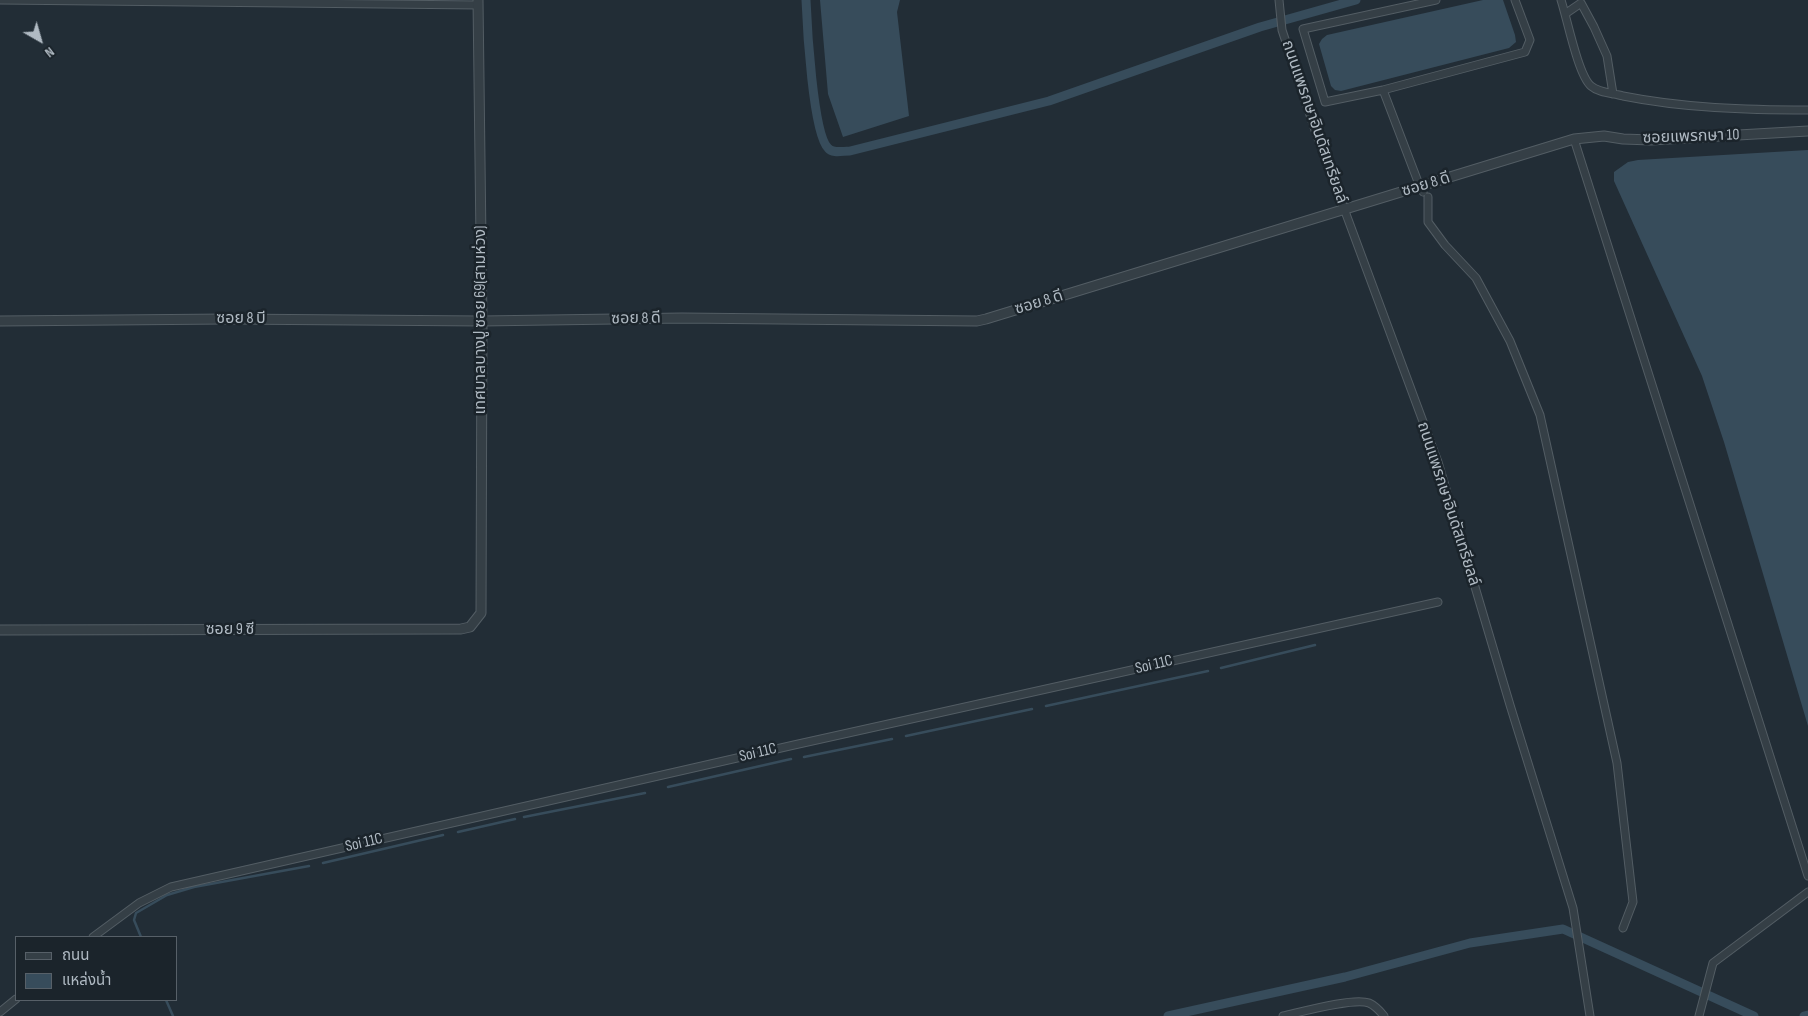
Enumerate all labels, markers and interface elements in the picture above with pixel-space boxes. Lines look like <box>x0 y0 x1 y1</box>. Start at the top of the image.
north arrow <box>15 15 65 65</box>
street label: ถนนแพรกษาอินดัสเทรียลล์ <box>1277 38 1351 206</box>
text: N <box>41 43 58 61</box>
street label: ซอยแพรกษา 10 <box>1642 126 1740 148</box>
street label: ซอย 8 ดี <box>1400 169 1452 201</box>
street label: เทศบาลบางปู ซอย 69(สามห่วง) <box>471 225 491 415</box>
street label: ซอย 8 ดี <box>1013 287 1065 319</box>
street label: ซอย 8 บี <box>216 309 266 329</box>
street label: ซอย 8 ดี <box>611 309 661 329</box>
street label: ถนนแพรกษาอินดัสเทรียลล์ <box>1412 420 1484 588</box>
street label: ซอย 9 ซี <box>206 620 254 640</box>
street label: Soi 11C <box>1133 651 1175 679</box>
street label: Soi 11C <box>737 739 779 767</box>
street label: Soi 11C <box>343 829 385 857</box>
legend <box>15 936 178 1001</box>
text: ถนน <box>62 946 89 965</box>
text: แหล่งน้ำ <box>62 971 111 990</box>

